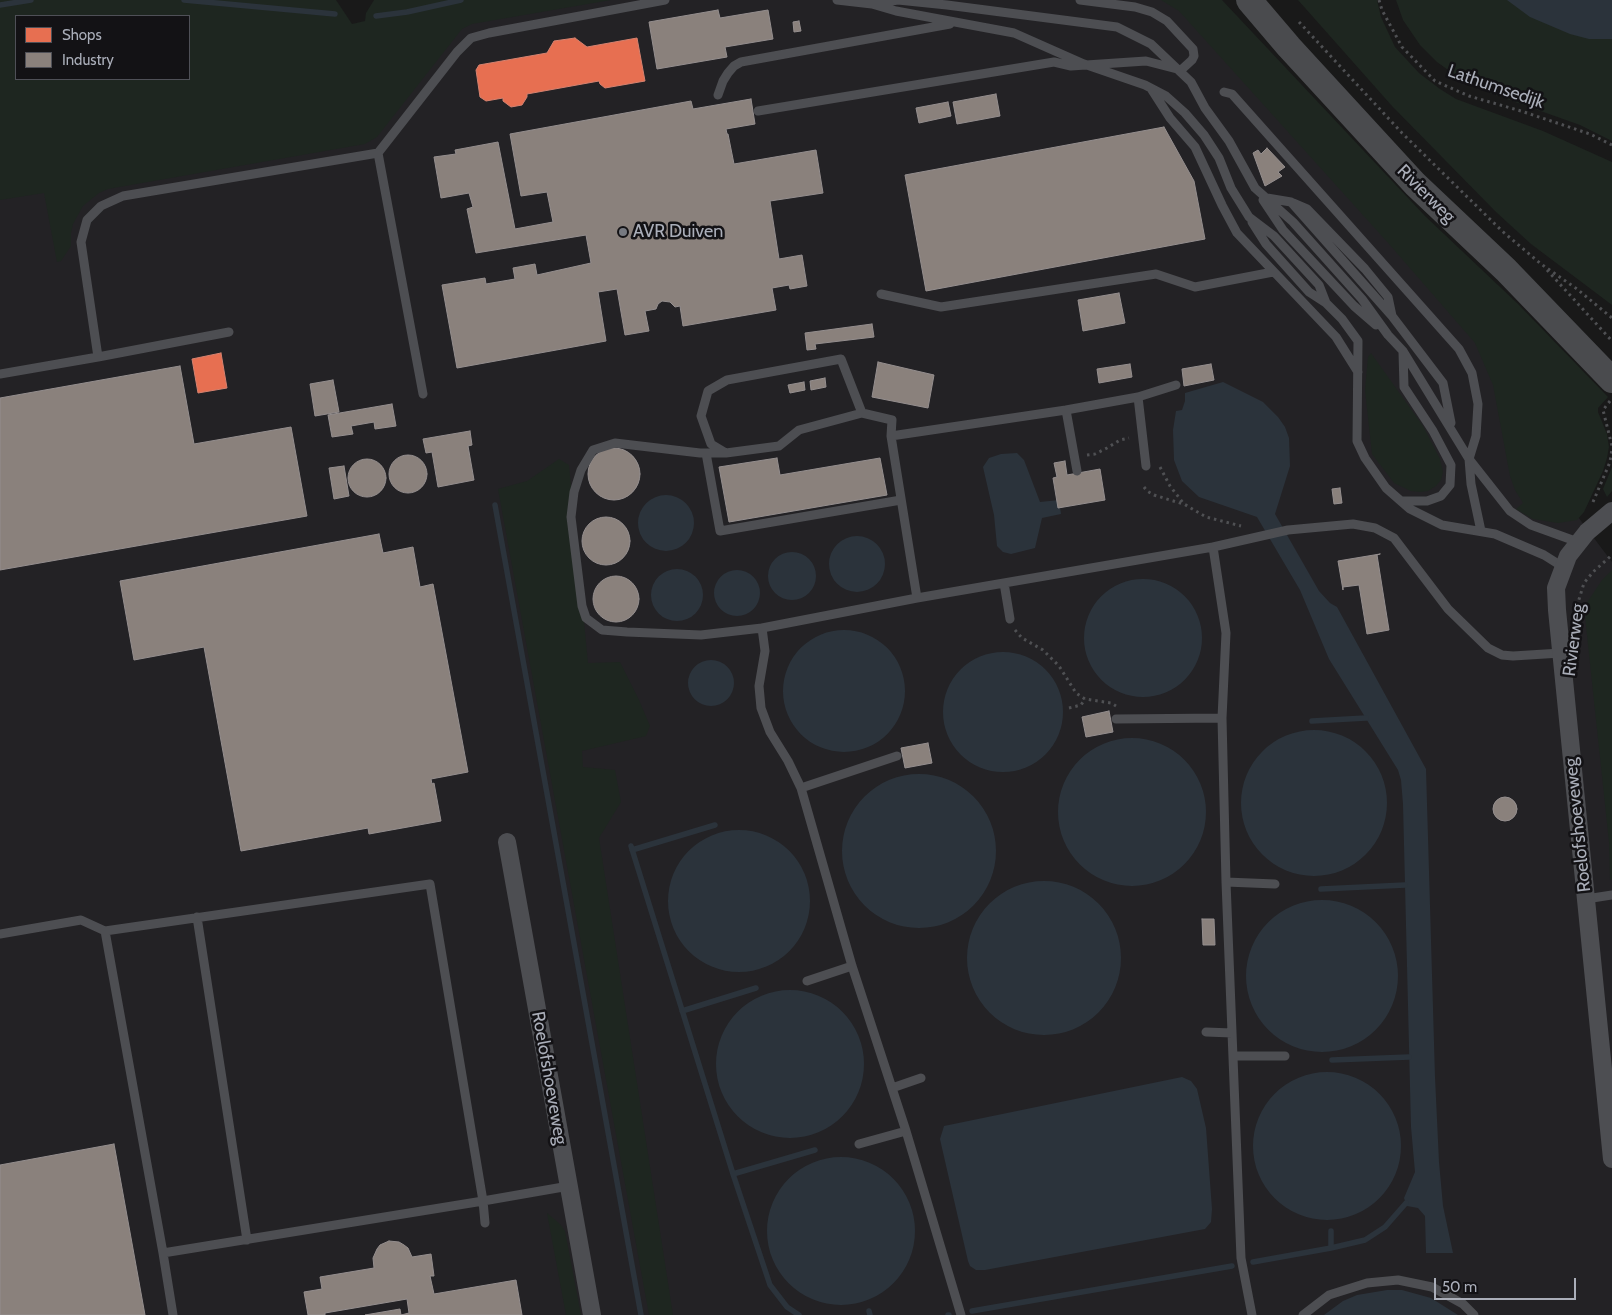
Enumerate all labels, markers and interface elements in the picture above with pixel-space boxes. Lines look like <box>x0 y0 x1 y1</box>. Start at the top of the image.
legend <box>15 15 190 80</box>
text: Shops <box>62 26 102 44</box>
text: Industry <box>62 51 114 69</box>
street label: Lathumsedijk <box>1445 60 1547 114</box>
street label: Rivierweg <box>1392 160 1460 228</box>
place label: AVR Duiven <box>633 221 723 243</box>
marker: AVR Duiven <box>617 226 629 238</box>
street label: Rivierweg <box>1559 602 1589 678</box>
street label: Roelofshoeveweg <box>1560 757 1596 893</box>
street label: Roelofshoeveweg <box>527 1010 571 1146</box>
scale bar <box>1437 1268 1580 1300</box>
text: 50 m <box>1442 1278 1477 1296</box>

